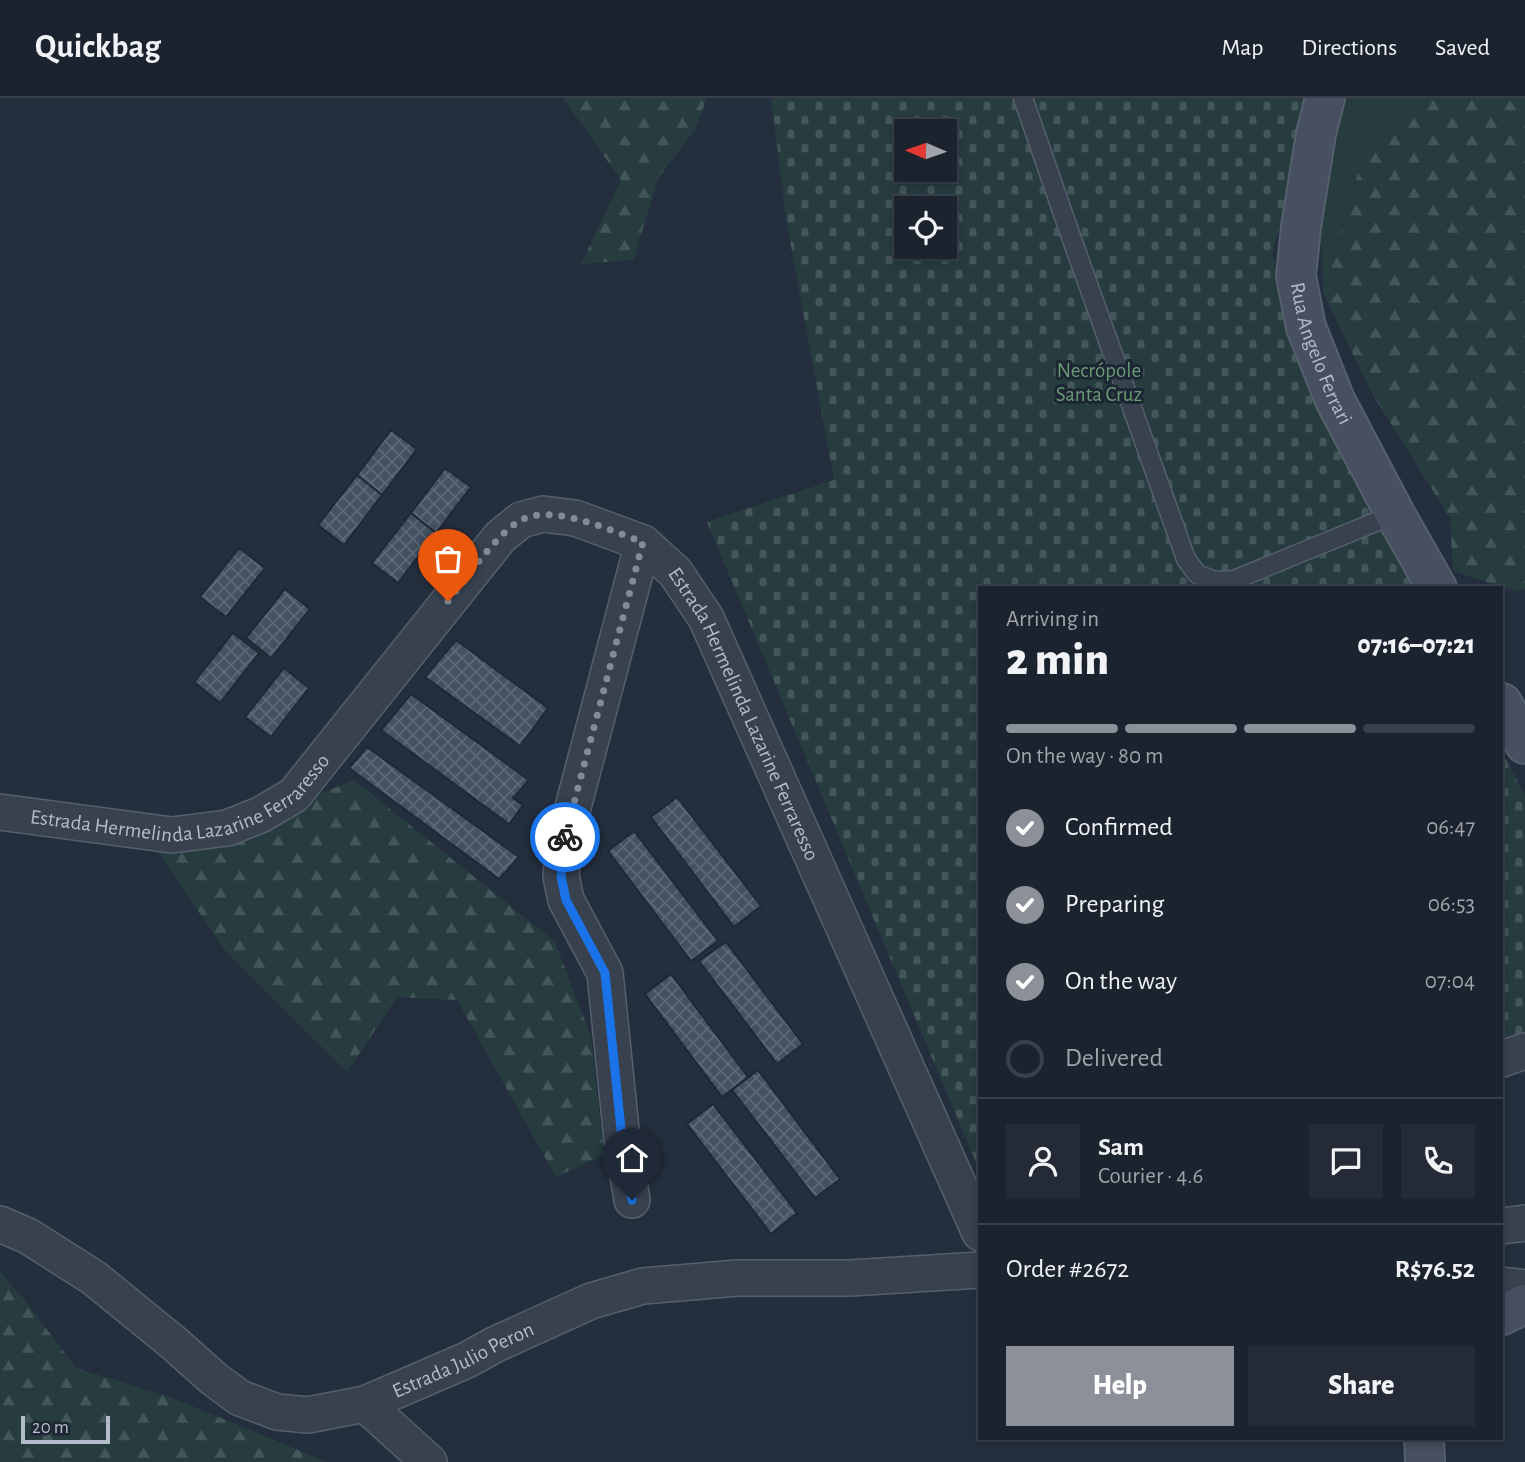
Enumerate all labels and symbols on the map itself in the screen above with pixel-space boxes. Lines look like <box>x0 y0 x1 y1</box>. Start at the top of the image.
north arrow <box>894 119 957 182</box>
street label: Rua Angelo Ferrari <box>1286 281 1356 428</box>
park label: Necrópole Santa Cruz <box>1056 360 1142 405</box>
pin <box>418 529 478 601</box>
street label: Estrada Hermelinda Lazarine Ferraresso <box>664 564 823 864</box>
street label: Estrada Hermelinda Lazarine Ferraresso <box>29 750 333 846</box>
courier <box>530 802 600 872</box>
pin <box>602 1128 662 1200</box>
street label: Estrada Julio Peron <box>389 1318 537 1402</box>
scale bar <box>21 1413 110 1445</box>

